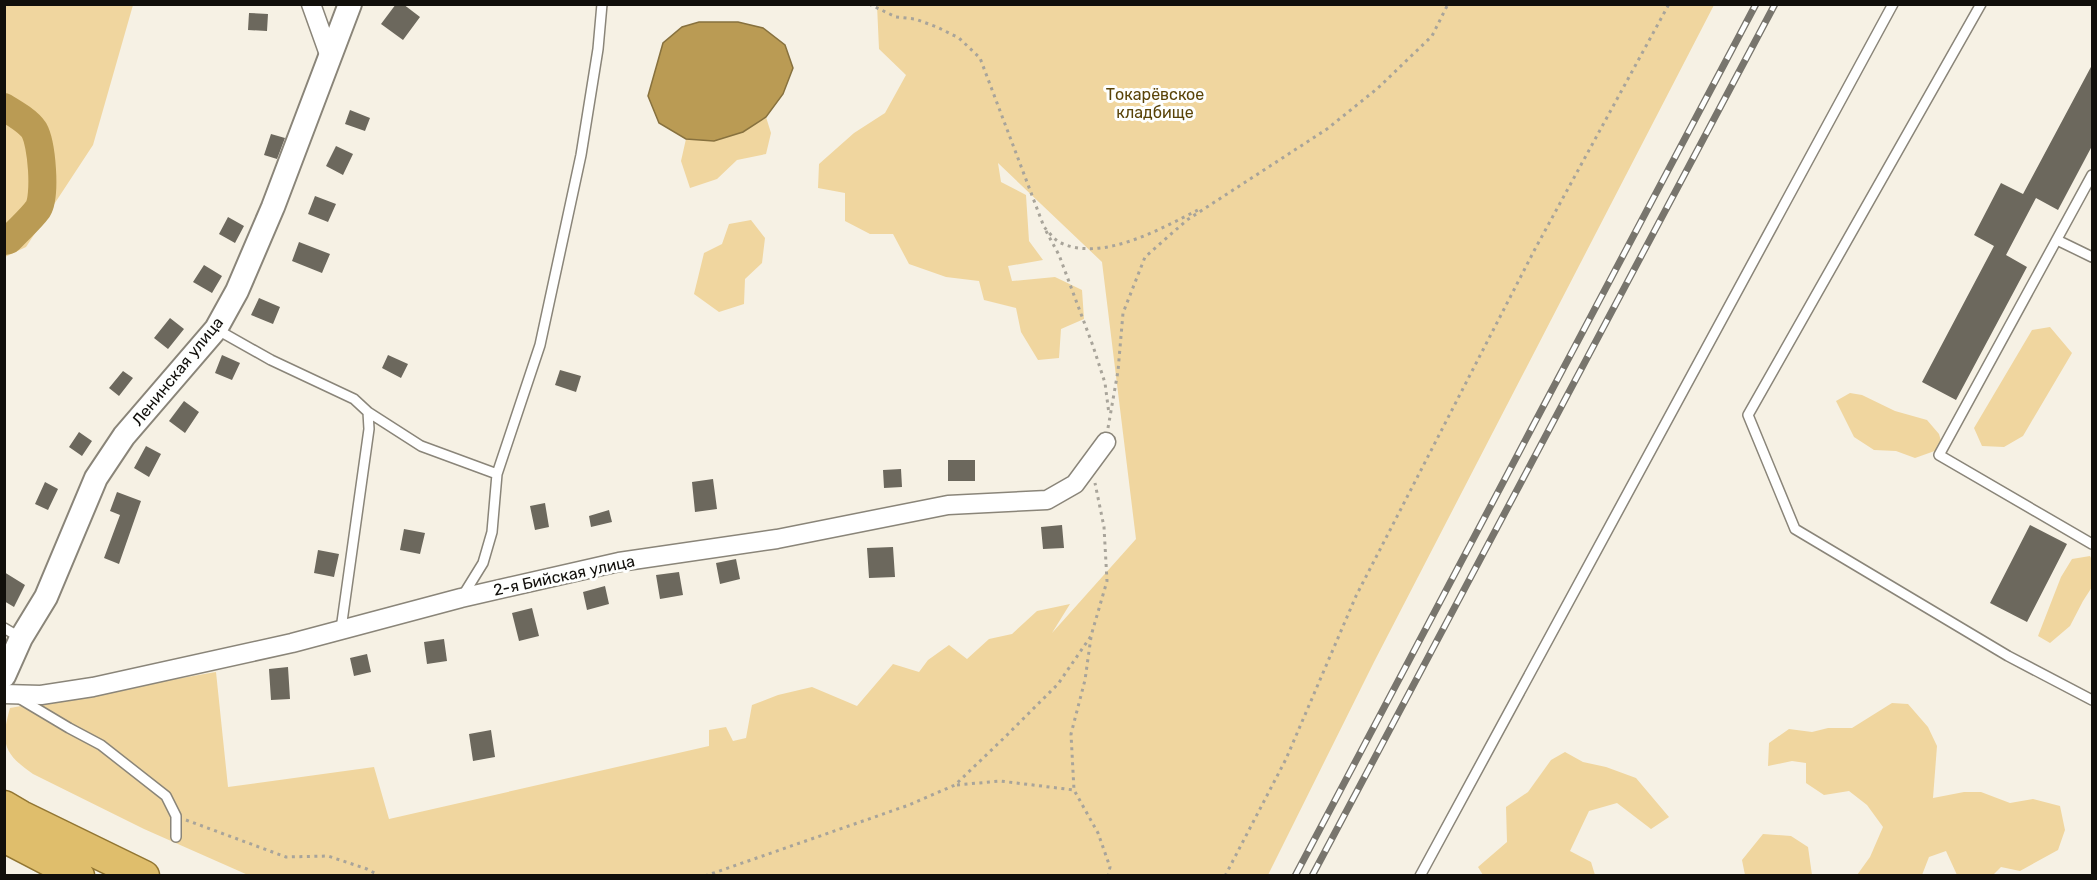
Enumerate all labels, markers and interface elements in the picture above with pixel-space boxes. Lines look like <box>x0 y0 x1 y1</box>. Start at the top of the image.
park label: Токарёвское кладбище <box>1106 85 1204 122</box>
street label: Ленинская улица <box>128 313 227 430</box>
street label: 2-я Бийская улица <box>492 551 637 600</box>

